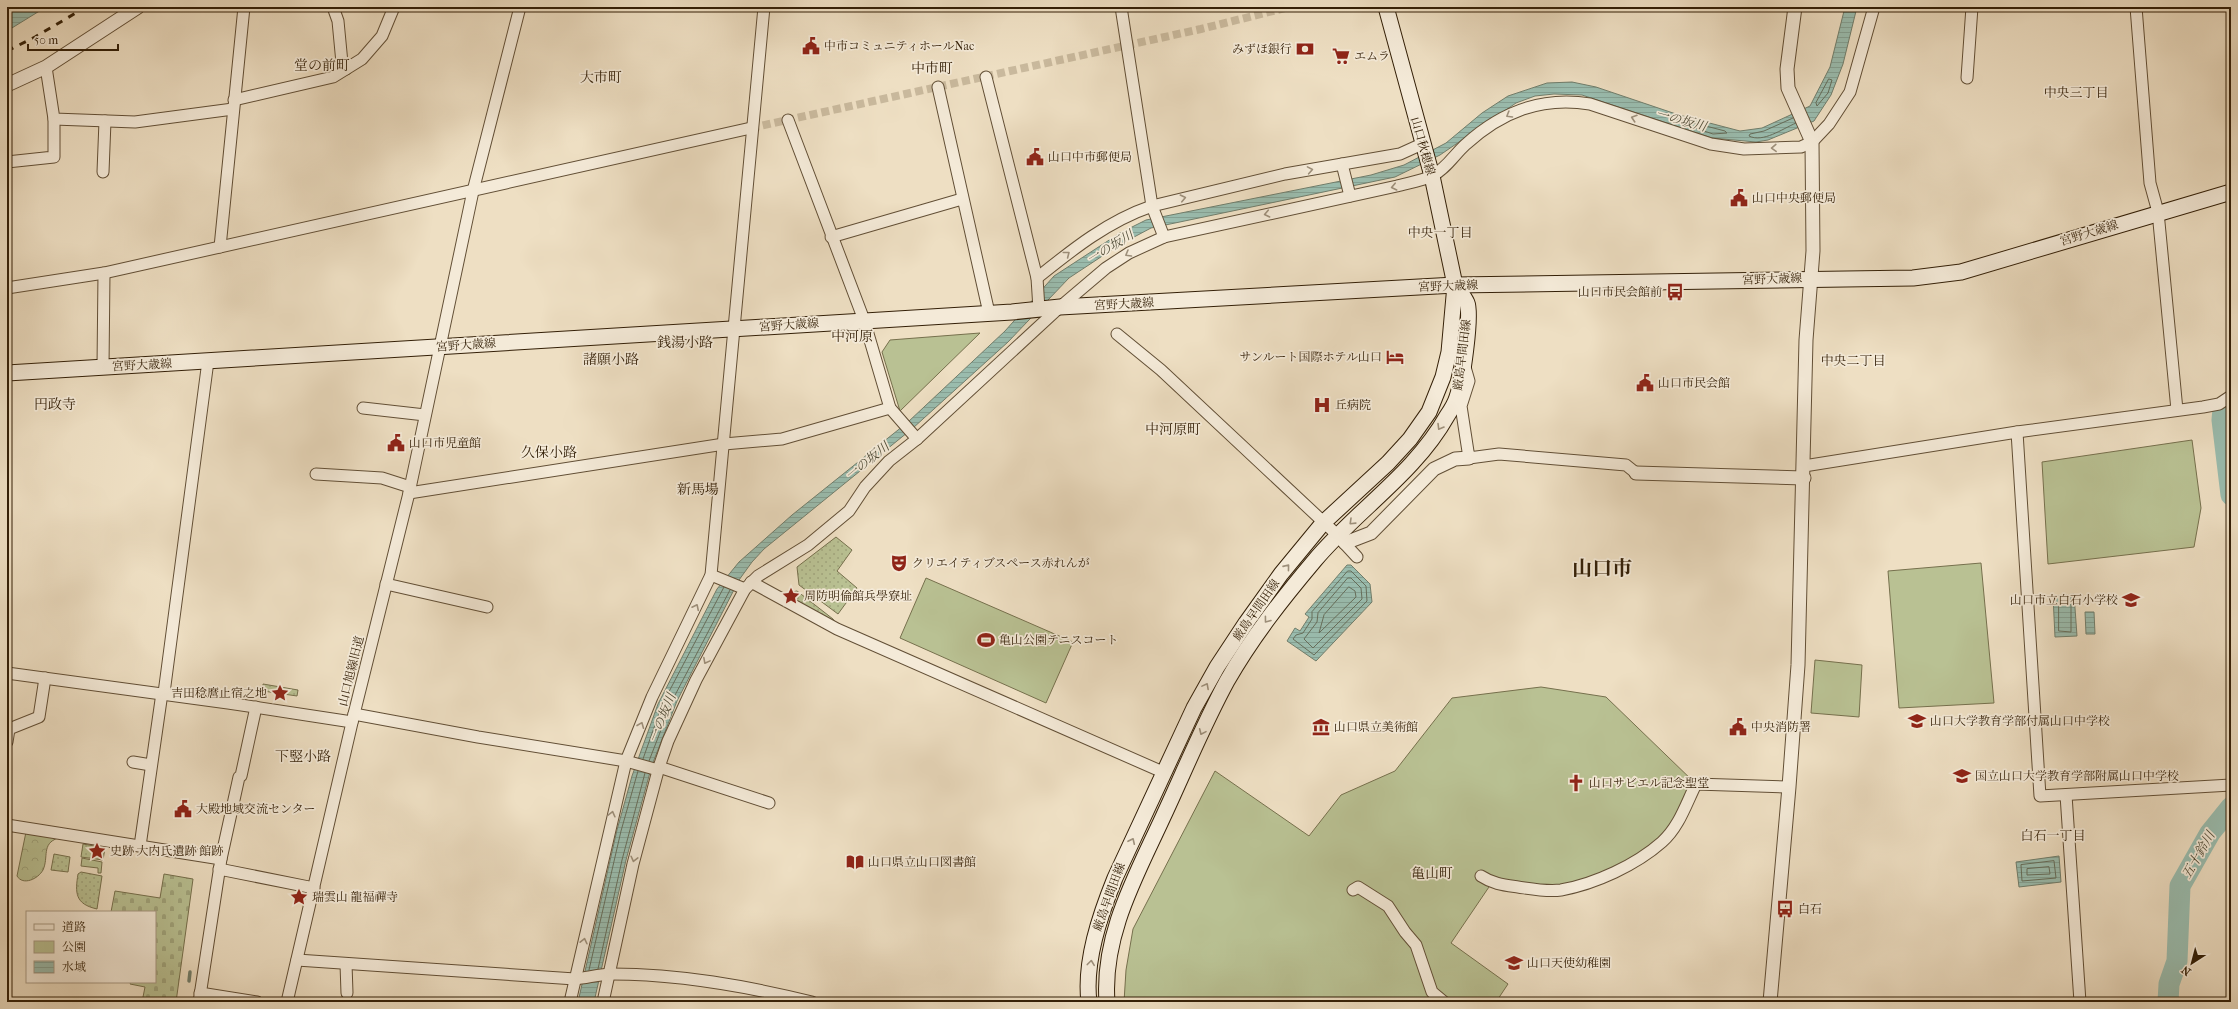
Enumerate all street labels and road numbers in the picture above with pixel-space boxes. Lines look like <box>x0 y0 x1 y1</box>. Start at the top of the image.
street label: 山口秋穂線 <box>1408 115 1438 177</box>
street label: 宮野大歳線 <box>2058 218 2120 248</box>
street label: 宮野大歳線 <box>1742 271 1802 287</box>
street label: 宮野大歳線 <box>1418 278 1478 294</box>
street label: 宮野大歳線 <box>1094 295 1154 313</box>
street label: 宮野大歳線 <box>759 316 819 334</box>
street label: 厳島早間田線 <box>1451 318 1473 392</box>
street label: 宮野大歳線 <box>436 336 496 354</box>
street label: 宮野大歳線 <box>112 356 172 374</box>
street label: 厳島早間田線 <box>1230 576 1282 644</box>
street label: 山口旭線旧道 <box>335 634 367 708</box>
street label: 厳島早間田線 <box>1090 861 1128 933</box>

